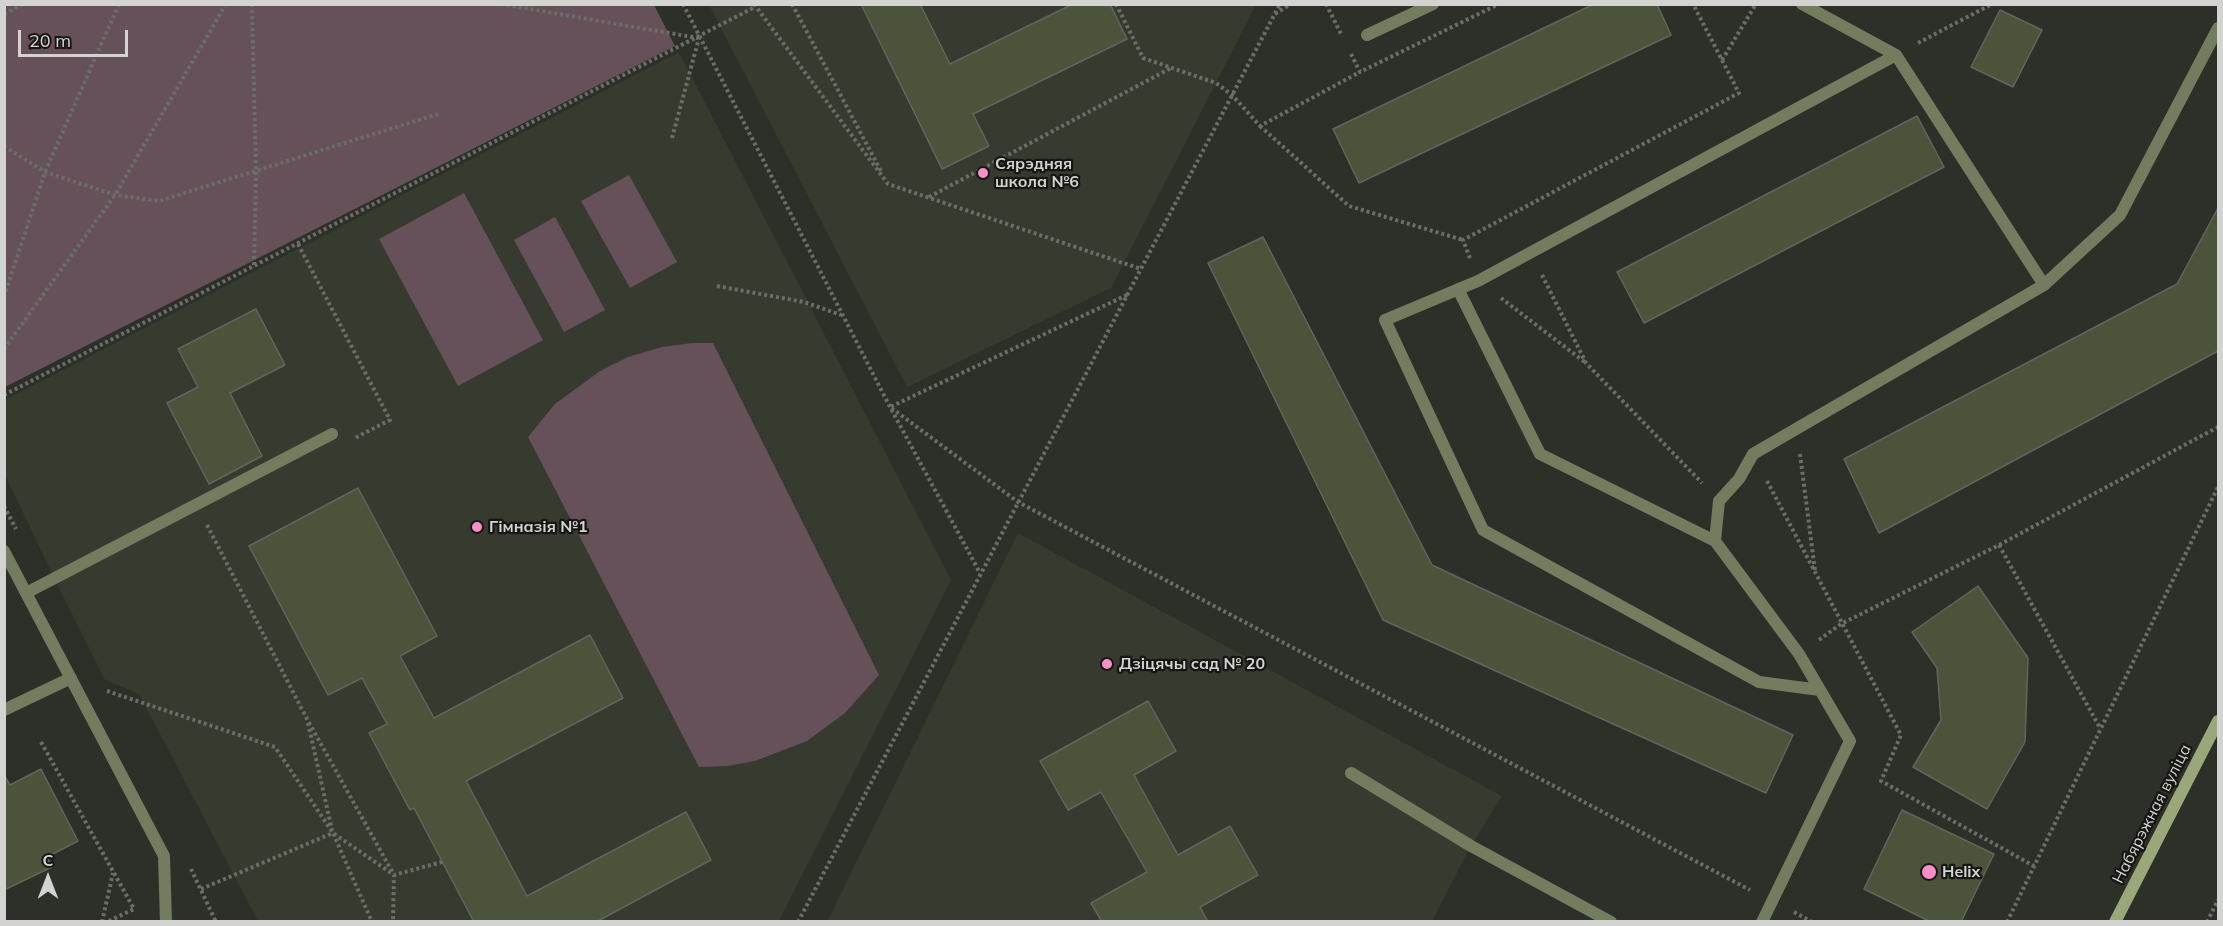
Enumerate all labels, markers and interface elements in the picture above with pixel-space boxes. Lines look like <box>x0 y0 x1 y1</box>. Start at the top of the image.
scale bar <box>21 18 130 56</box>
text: 20 m <box>29 29 71 52</box>
place label: Сярэдняя школа №6 <box>995 154 1079 192</box>
marker: Сярэдняя школа №6 <box>976 166 990 180</box>
place label: Гімназія №1 <box>489 517 588 537</box>
marker: Гімназія №1 <box>470 520 484 534</box>
place label: Дзіцячы сад № 20 <box>1119 654 1265 674</box>
marker: Дзіцячы сад № 20 <box>1100 657 1114 671</box>
street label: Набярэжная вуліца <box>2109 741 2195 887</box>
north arrow <box>18 848 78 908</box>
text: С <box>43 850 53 870</box>
place label: Helix <box>1942 862 1980 882</box>
marker: Helix <box>1920 863 1938 881</box>

